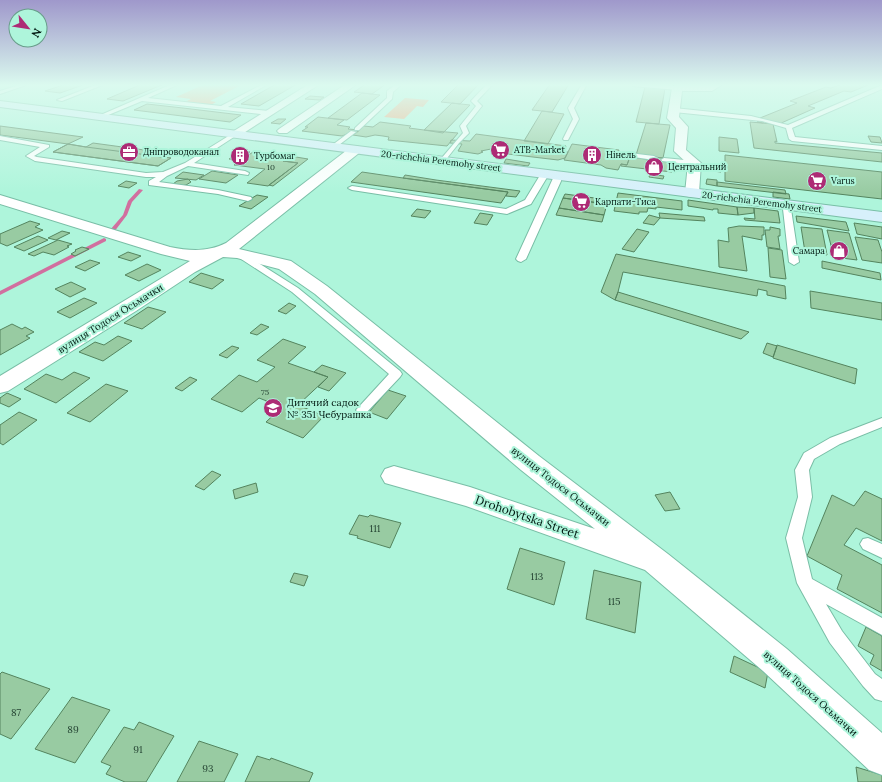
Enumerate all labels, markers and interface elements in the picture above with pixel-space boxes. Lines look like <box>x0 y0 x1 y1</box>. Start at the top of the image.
north arrow <box>8 8 48 48</box>
text: N <box>28 26 45 41</box>
supermarket icon: ATB-Market <box>489 139 511 161</box>
office icon: Дніпроводоканал <box>118 141 140 163</box>
place label: ATB-Market <box>513 144 565 155</box>
building icon: Нінель <box>581 144 603 166</box>
building icon: Турбомаг <box>229 145 251 167</box>
place label: Дніпроводоканал <box>143 146 219 157</box>
street label: 20-richchia Peremohy street <box>381 148 502 173</box>
place label: Нінель <box>606 149 636 160</box>
place label: Турбомаг <box>254 150 295 161</box>
shop icon: Центральний <box>643 156 665 178</box>
place label: Центральний <box>668 161 727 172</box>
house number: 10 <box>267 162 275 172</box>
supermarket icon: Varus <box>806 170 828 192</box>
place label: Varus <box>830 175 855 186</box>
street label: 20-richchia Peremohy street <box>702 189 823 214</box>
supermarket icon: Карпати-Тиса <box>570 191 592 213</box>
place label: Карпати-Тиса <box>595 196 656 207</box>
shop icon: Самара <box>828 240 850 262</box>
place label: Самара <box>793 245 825 256</box>
street label: вулиця Тодося Осьмачки <box>55 281 165 356</box>
house number: 75 <box>261 387 269 397</box>
place label: Дитячий садок № 351 Чебурашка <box>287 396 371 421</box>
school or university icon: Дитячий садок № 351 Чебурашка <box>262 397 284 419</box>
street label: вулиця Тодося Осьмачки <box>509 444 613 529</box>
street label: Drohobytska Street <box>473 492 581 541</box>
house number: 111 <box>370 522 381 535</box>
house number: 113 <box>531 570 544 583</box>
house number: 115 <box>608 595 620 608</box>
street label: вулиця Тодося Осьмачки <box>761 648 860 739</box>
house number: 87 <box>11 706 22 719</box>
house number: 89 <box>67 723 79 736</box>
house number: 91 <box>133 743 143 756</box>
house number: 93 <box>202 762 214 775</box>

